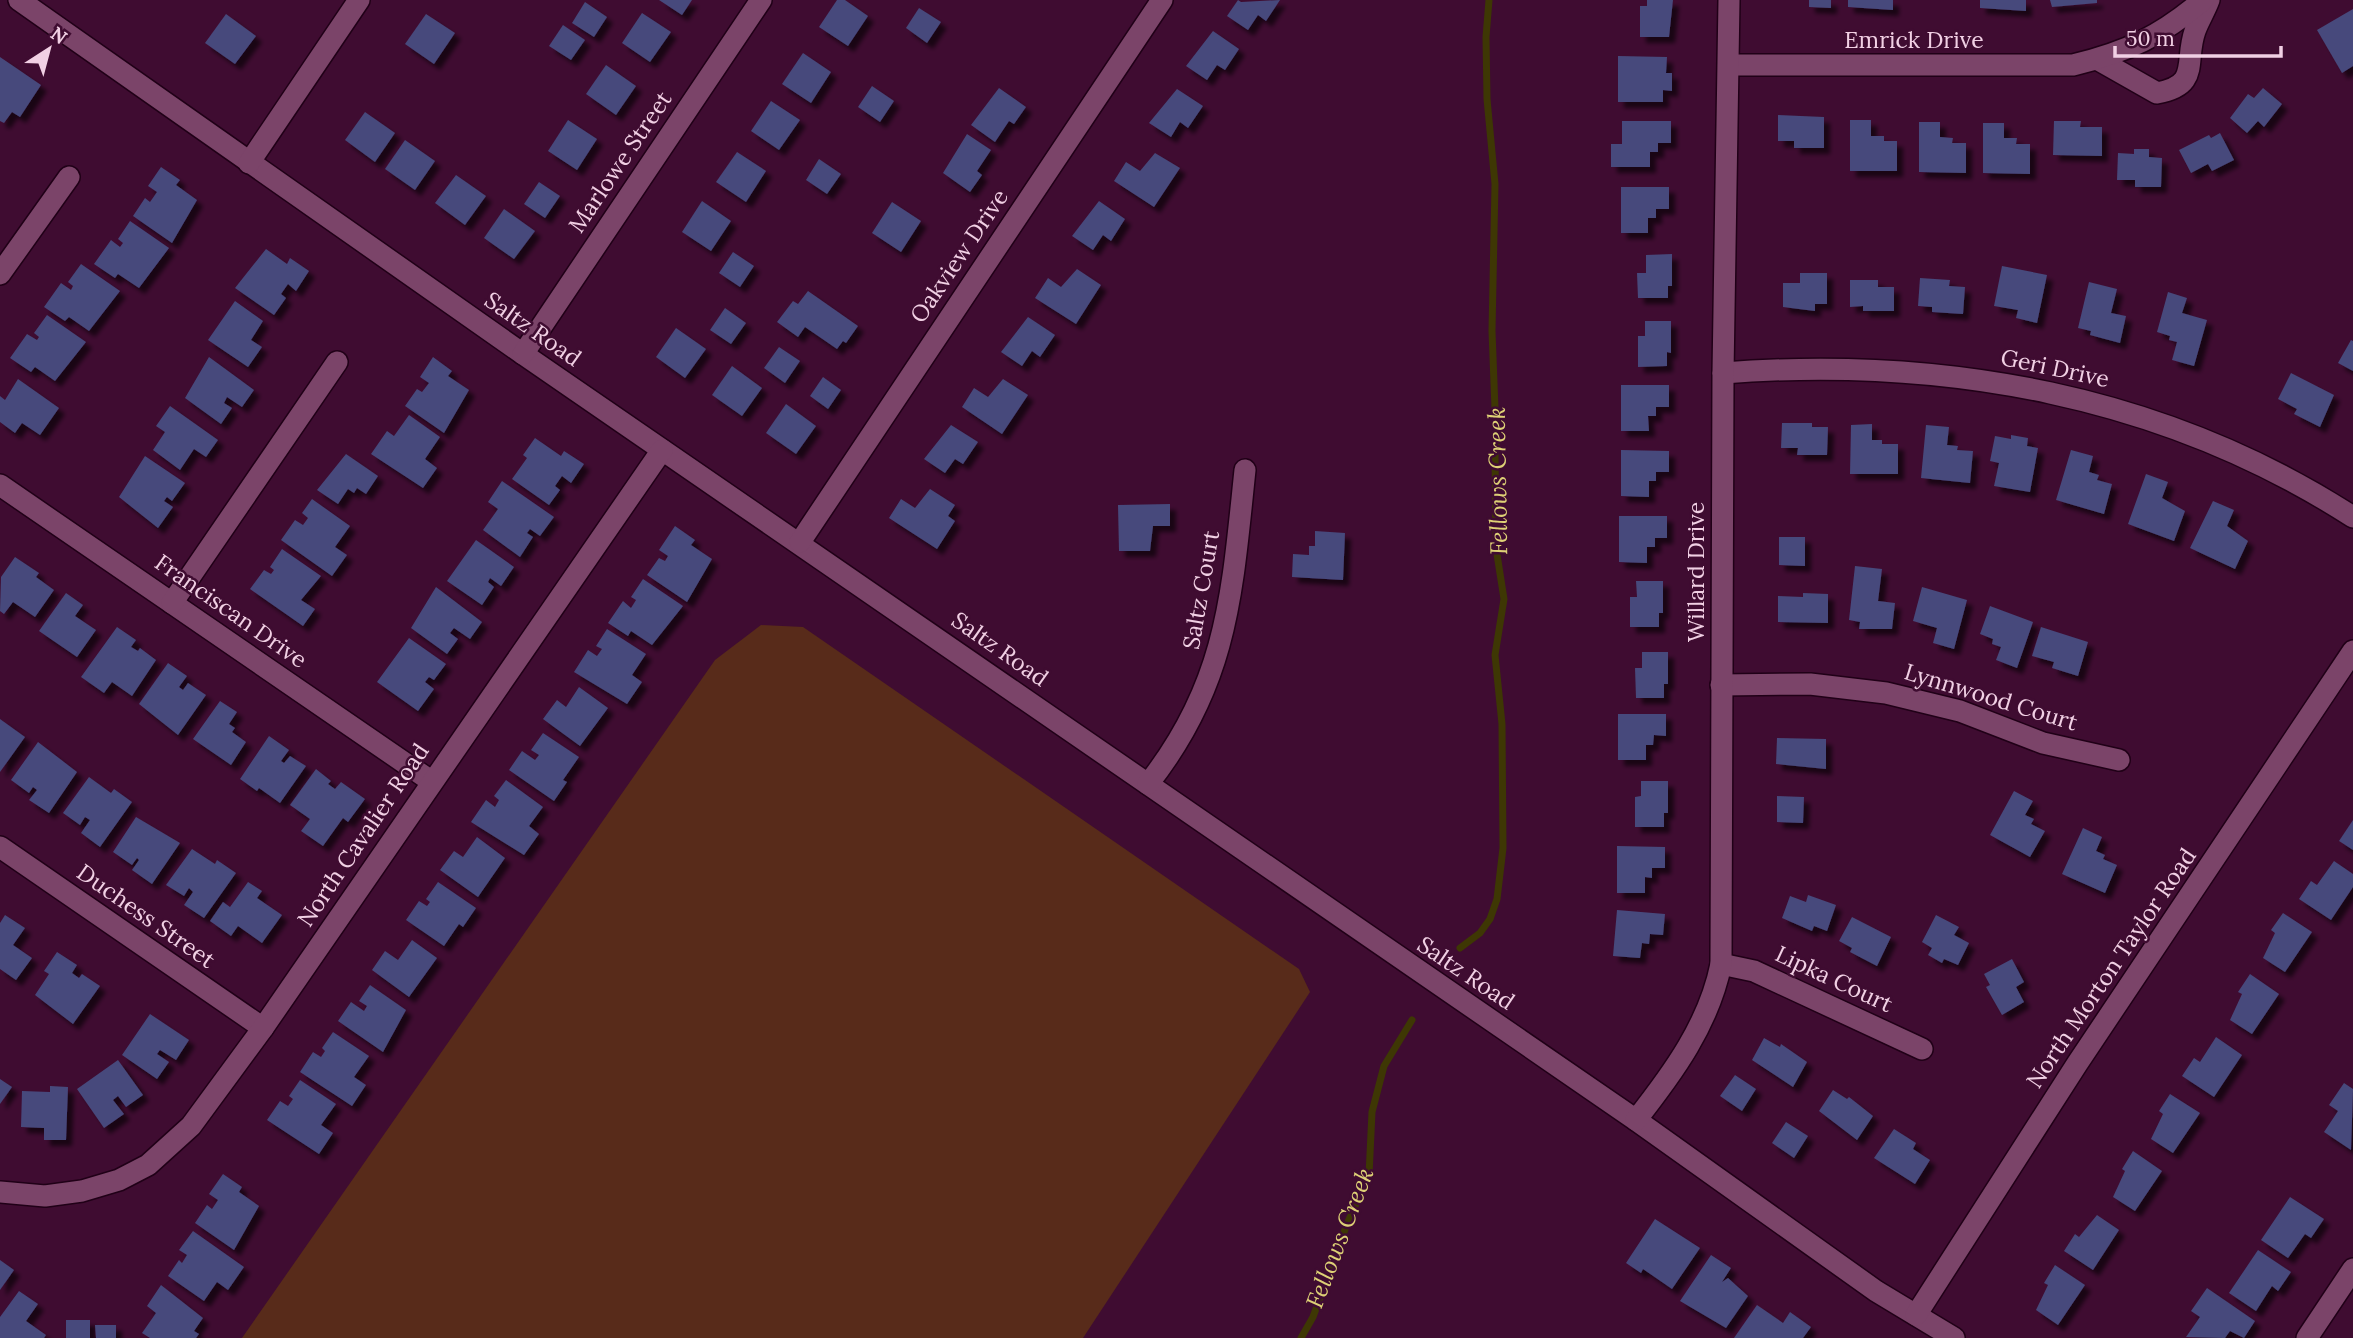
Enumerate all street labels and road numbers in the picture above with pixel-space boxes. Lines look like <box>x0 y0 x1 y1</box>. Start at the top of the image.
street label: Emrick Drive <box>1844 25 1984 54</box>
street label: Marlowe Street <box>562 85 678 238</box>
street label: Oakview Drive <box>903 183 1014 328</box>
street label: Saltz Road <box>479 285 587 373</box>
street label: Geri Drive <box>1998 342 2112 393</box>
street label: Willard Drive <box>1681 502 1710 642</box>
street label: Saltz Court <box>1176 528 1225 652</box>
street label: Franciscan Drive <box>150 547 313 674</box>
street label: Saltz Road <box>946 605 1054 693</box>
street label: Lynnwood Court <box>1901 656 2081 737</box>
street label: North Cavalier Road <box>290 737 435 932</box>
street label: North Morton Taylor Road <box>2019 842 2202 1093</box>
street label: Duchess Street <box>72 857 221 974</box>
street label: Saltz Road <box>1412 929 1521 1016</box>
street label: Lipka Court <box>1771 939 1898 1018</box>

